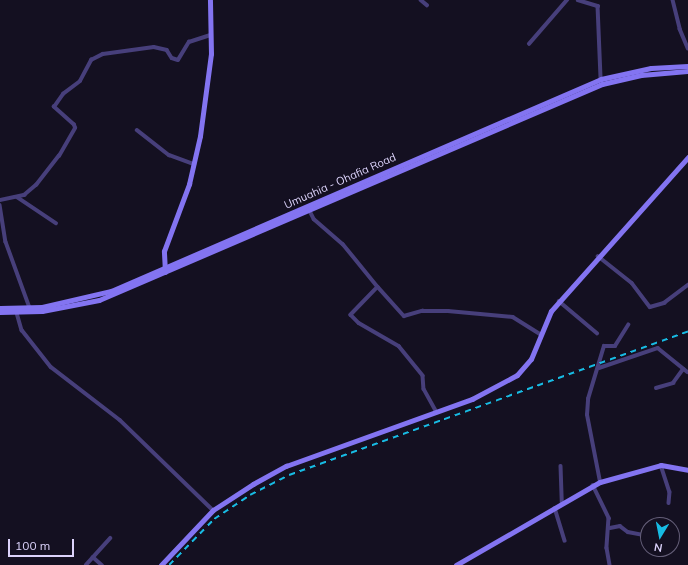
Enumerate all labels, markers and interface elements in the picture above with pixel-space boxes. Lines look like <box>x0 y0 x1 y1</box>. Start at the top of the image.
street label: Umuahia - Ohafia Road <box>282 150 398 212</box>
north arrow <box>640 517 680 557</box>
scale bar <box>10 531 76 557</box>
text: 100 m <box>15 538 50 553</box>
text: N <box>653 540 663 555</box>

